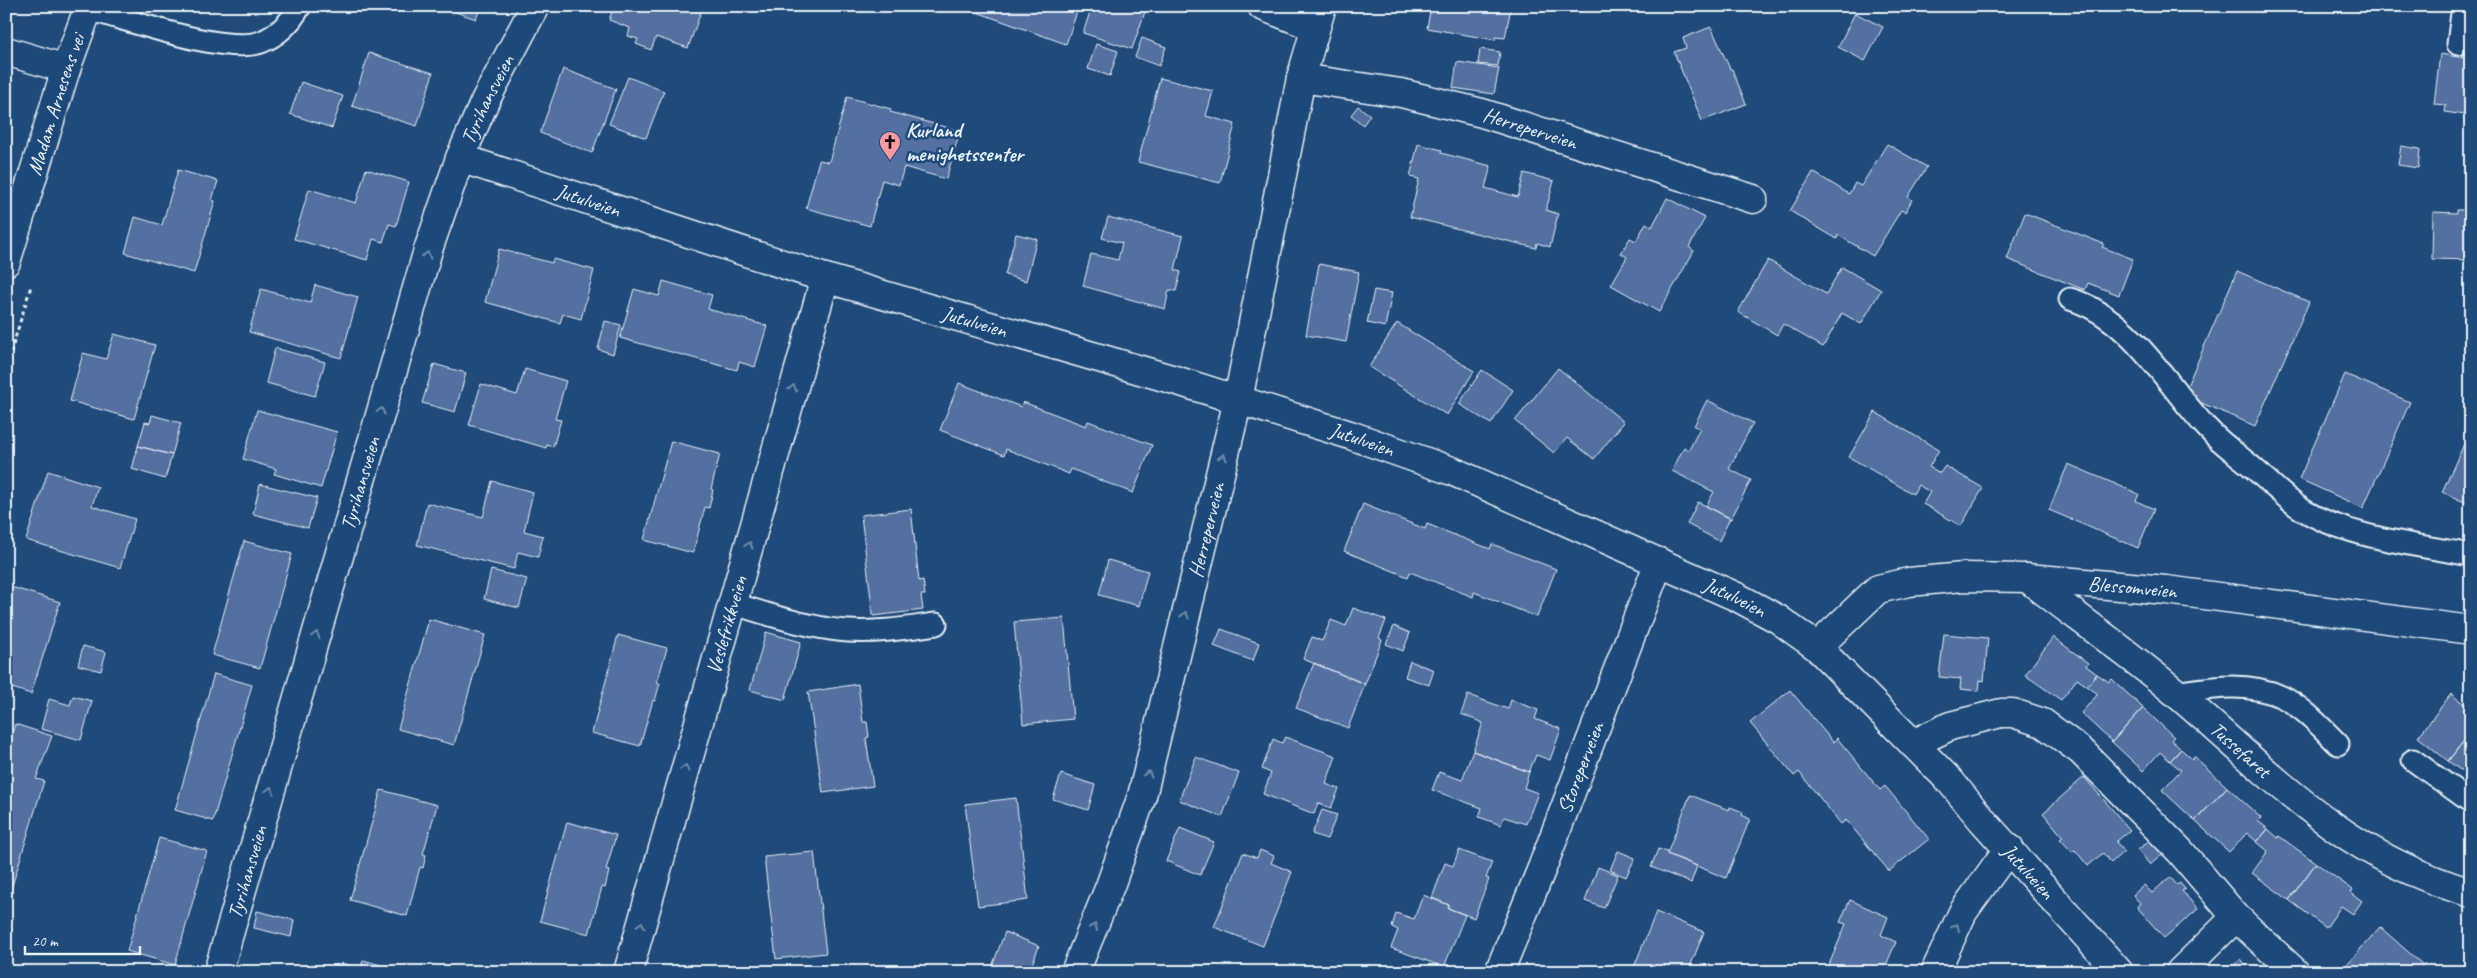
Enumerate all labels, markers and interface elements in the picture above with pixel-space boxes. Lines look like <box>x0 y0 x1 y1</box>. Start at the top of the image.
street label: Madam Arnesens vei <box>21 28 92 178</box>
street label: Tyrihansveien <box>455 50 520 148</box>
street label: Herreperveien <box>1480 101 1582 156</box>
place label: Kurland menighetssenter <box>906 117 1026 167</box>
church icon: Kurland menighetssenter <box>878 130 902 161</box>
street label: Jutulveien <box>552 177 624 223</box>
one-way arrow <box>421 252 431 260</box>
street label: Jutulveien <box>938 300 1010 344</box>
one-way arrow <box>787 384 798 393</box>
one-way arrow <box>375 407 386 416</box>
street label: Jutulveien <box>1326 416 1398 463</box>
street label: Tyrihansveien <box>334 433 386 533</box>
one-way arrow <box>1218 454 1228 462</box>
street label: Herreperveien <box>1182 478 1231 580</box>
one-way arrow <box>743 541 753 549</box>
street label: Blessomveien <box>2087 570 2180 604</box>
street label: Jutulveien <box>1699 571 1771 623</box>
street label: Veslefrikkveien <box>700 572 753 677</box>
one-way arrow <box>1179 611 1190 620</box>
one-way arrow <box>311 631 321 639</box>
street label: Tussefaret <box>2205 716 2278 785</box>
street label: Storeperveien <box>1551 717 1610 817</box>
one-way arrow <box>680 765 690 773</box>
one-way arrow <box>1142 769 1153 778</box>
one-way arrow <box>265 787 275 795</box>
street label: Tyrihansveien <box>221 822 273 922</box>
street label: Jutulveien <box>1996 837 2061 905</box>
one-way arrow <box>635 920 646 929</box>
scale bar <box>25 923 140 955</box>
one-way arrow <box>1088 923 1098 932</box>
one-way arrow <box>1949 924 1959 933</box>
text: 20 m <box>32 932 59 951</box>

